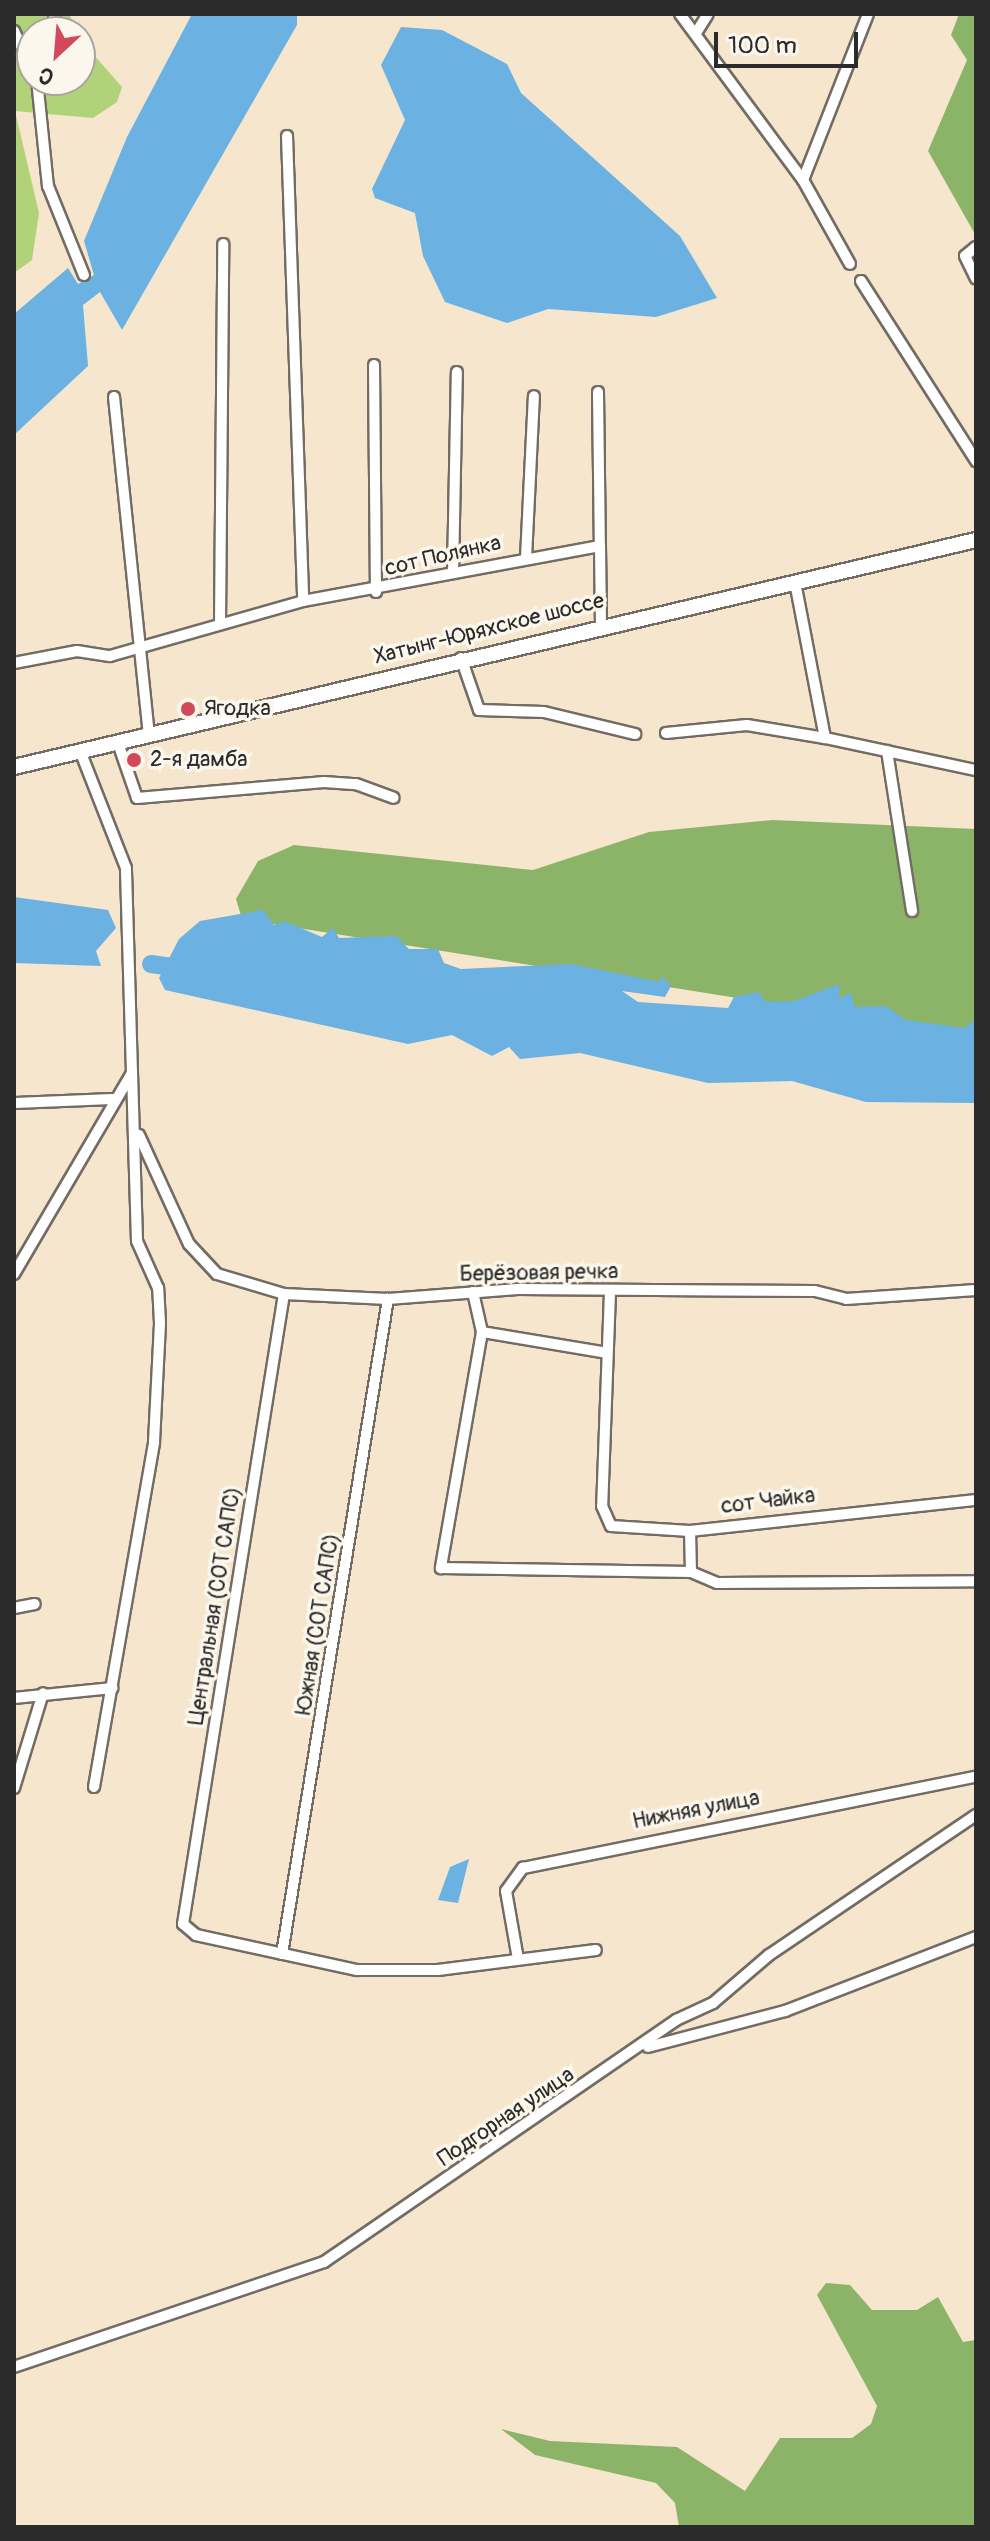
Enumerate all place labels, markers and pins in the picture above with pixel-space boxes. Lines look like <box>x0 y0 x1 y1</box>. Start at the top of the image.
place label: Ягодка <box>204 696 271 722</box>
marker: Ягодка <box>179 700 197 718</box>
place label: 2-я дамба <box>150 747 248 773</box>
marker: 2-я дамба <box>125 751 143 769</box>

